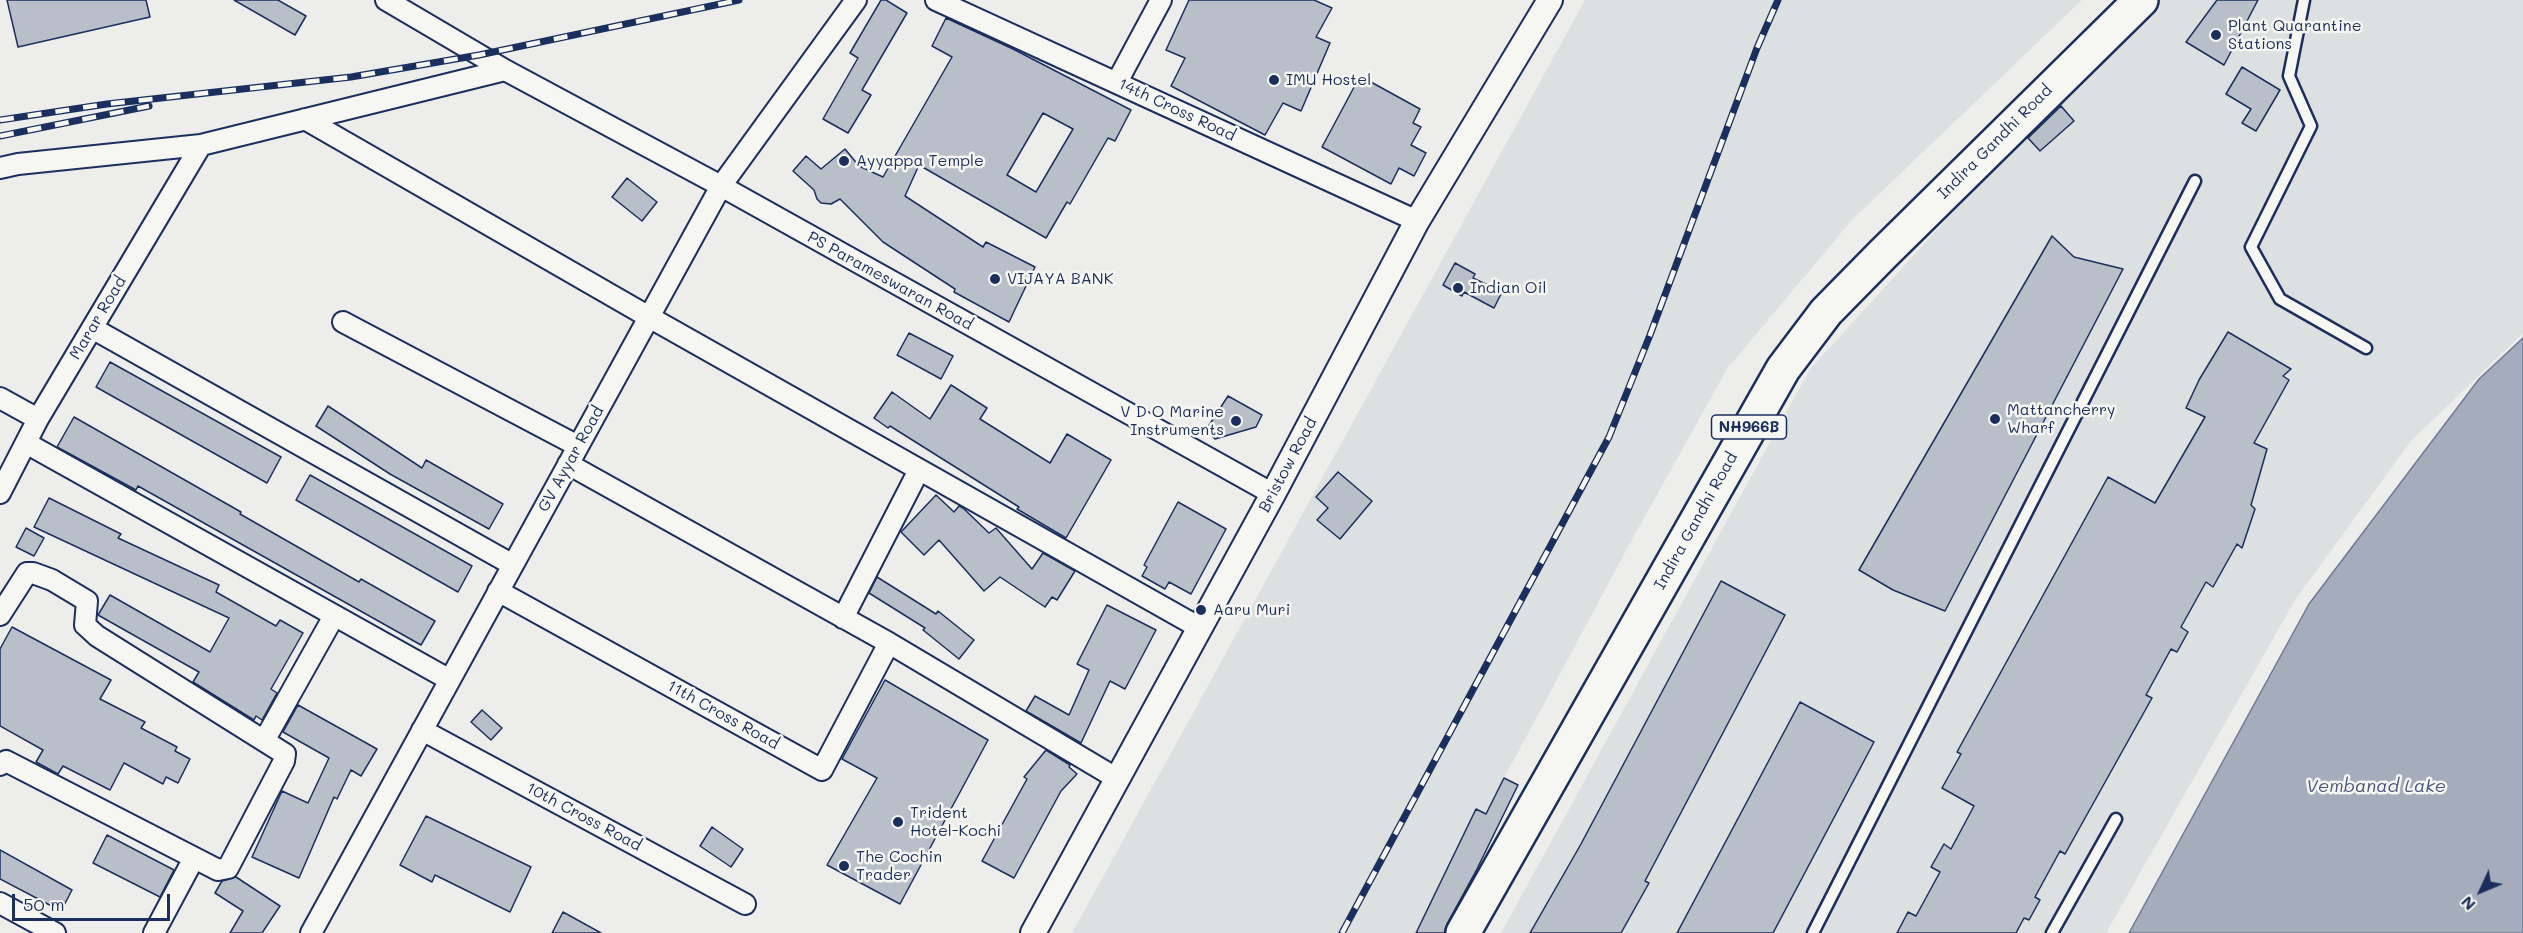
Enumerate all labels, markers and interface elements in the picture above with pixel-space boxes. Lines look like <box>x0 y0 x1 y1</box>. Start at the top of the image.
place label: Plant Quarantine Stations <box>2228 16 2362 54</box>
marker: Plant Quarantine Stations <box>2209 28 2223 42</box>
place label: IMU Hostel <box>1286 70 1371 90</box>
marker: IMU Hostel <box>1267 73 1281 87</box>
street label: 14th Cross Road <box>1115 74 1239 146</box>
street label: Indira Gandhi Road <box>1934 81 2056 203</box>
place label: Ayyappa Temple <box>856 151 984 171</box>
marker: Ayyappa Temple <box>837 154 851 168</box>
street label: PS Parameswaran Road <box>804 227 976 335</box>
place label: VIJAYA BANK <box>1007 269 1113 289</box>
marker: VIJAYA BANK <box>988 272 1002 286</box>
street label: Marar Road <box>66 273 130 363</box>
place label: Indian Oil <box>1470 278 1546 298</box>
marker: Indian Oil <box>1451 281 1465 295</box>
place label: Mattancherry Wharf <box>2007 400 2115 438</box>
place label: V D O Marine Instruments <box>1120 402 1224 440</box>
street label: GV Ayyar Road <box>534 403 608 515</box>
marker: Mattancherry Wharf <box>1988 412 2002 426</box>
marker: V D O Marine Instruments <box>1229 414 1243 428</box>
street label: Bristow Road <box>1255 414 1321 516</box>
road number: NH966B <box>1712 415 1786 439</box>
street label: Indira Gandhi Road <box>1650 449 1742 593</box>
place label: Aaru Muri <box>1213 600 1290 620</box>
marker: Aaru Muri <box>1194 603 1208 617</box>
street label: 11th Cross Road <box>664 676 782 754</box>
water label: Vembanad Lake <box>2306 775 2446 797</box>
street label: 10th Cross Road <box>523 779 645 855</box>
place label: Trident Hotel-Kochi <box>910 803 1001 841</box>
marker: Trident Hotel-Kochi <box>891 815 905 829</box>
place label: The Cochin Trader <box>856 847 942 885</box>
marker: The Cochin Trader <box>837 859 851 873</box>
north arrow <box>2451 861 2511 921</box>
scale bar <box>15 882 172 920</box>
text: 50 m <box>23 892 65 916</box>
text: N <box>2456 892 2479 916</box>

